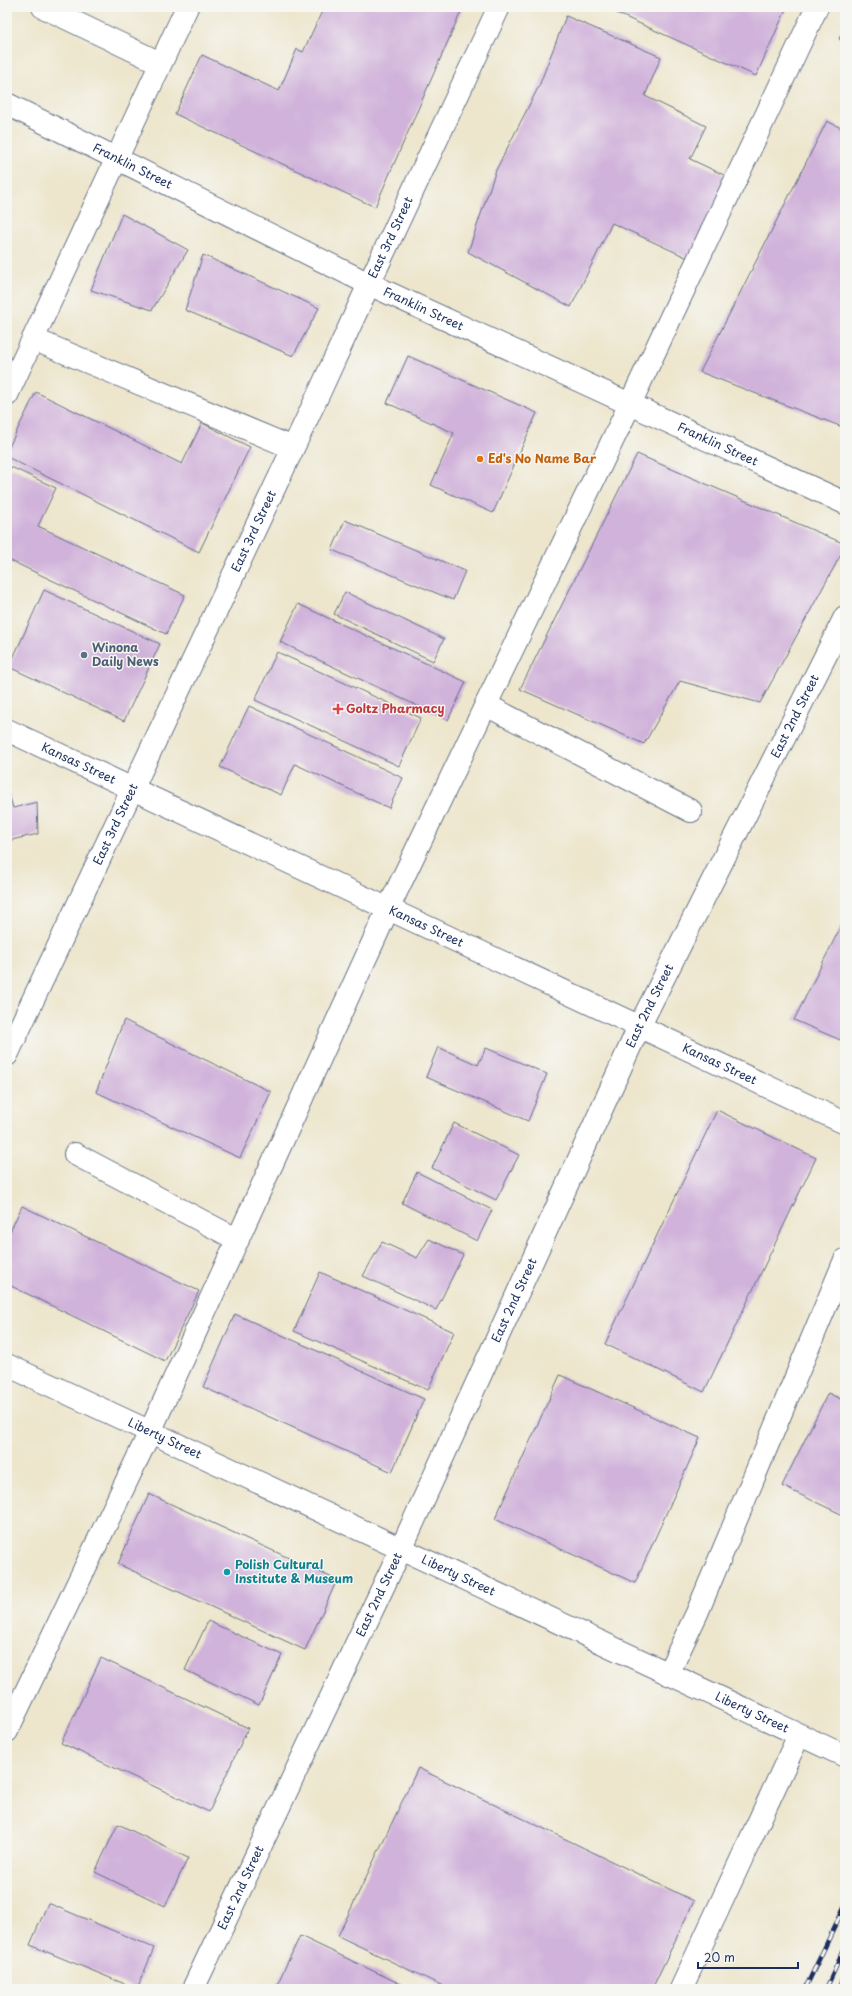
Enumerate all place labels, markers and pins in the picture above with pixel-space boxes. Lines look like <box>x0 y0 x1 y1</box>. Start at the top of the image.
place label: Ed's No Name Bar <box>488 449 597 467</box>
marker: Ed's No Name Bar <box>475 454 485 464</box>
place label: Winona Daily News <box>92 638 159 670</box>
marker: Winona Daily News <box>79 650 89 660</box>
place label: Goltz Pharmacy <box>346 699 444 717</box>
marker: Goltz Pharmacy <box>333 704 343 714</box>
place label: Polish Cultural Institute & Museum <box>235 1555 353 1587</box>
marker: Polish Cultural Institute & Museum <box>222 1567 232 1577</box>

